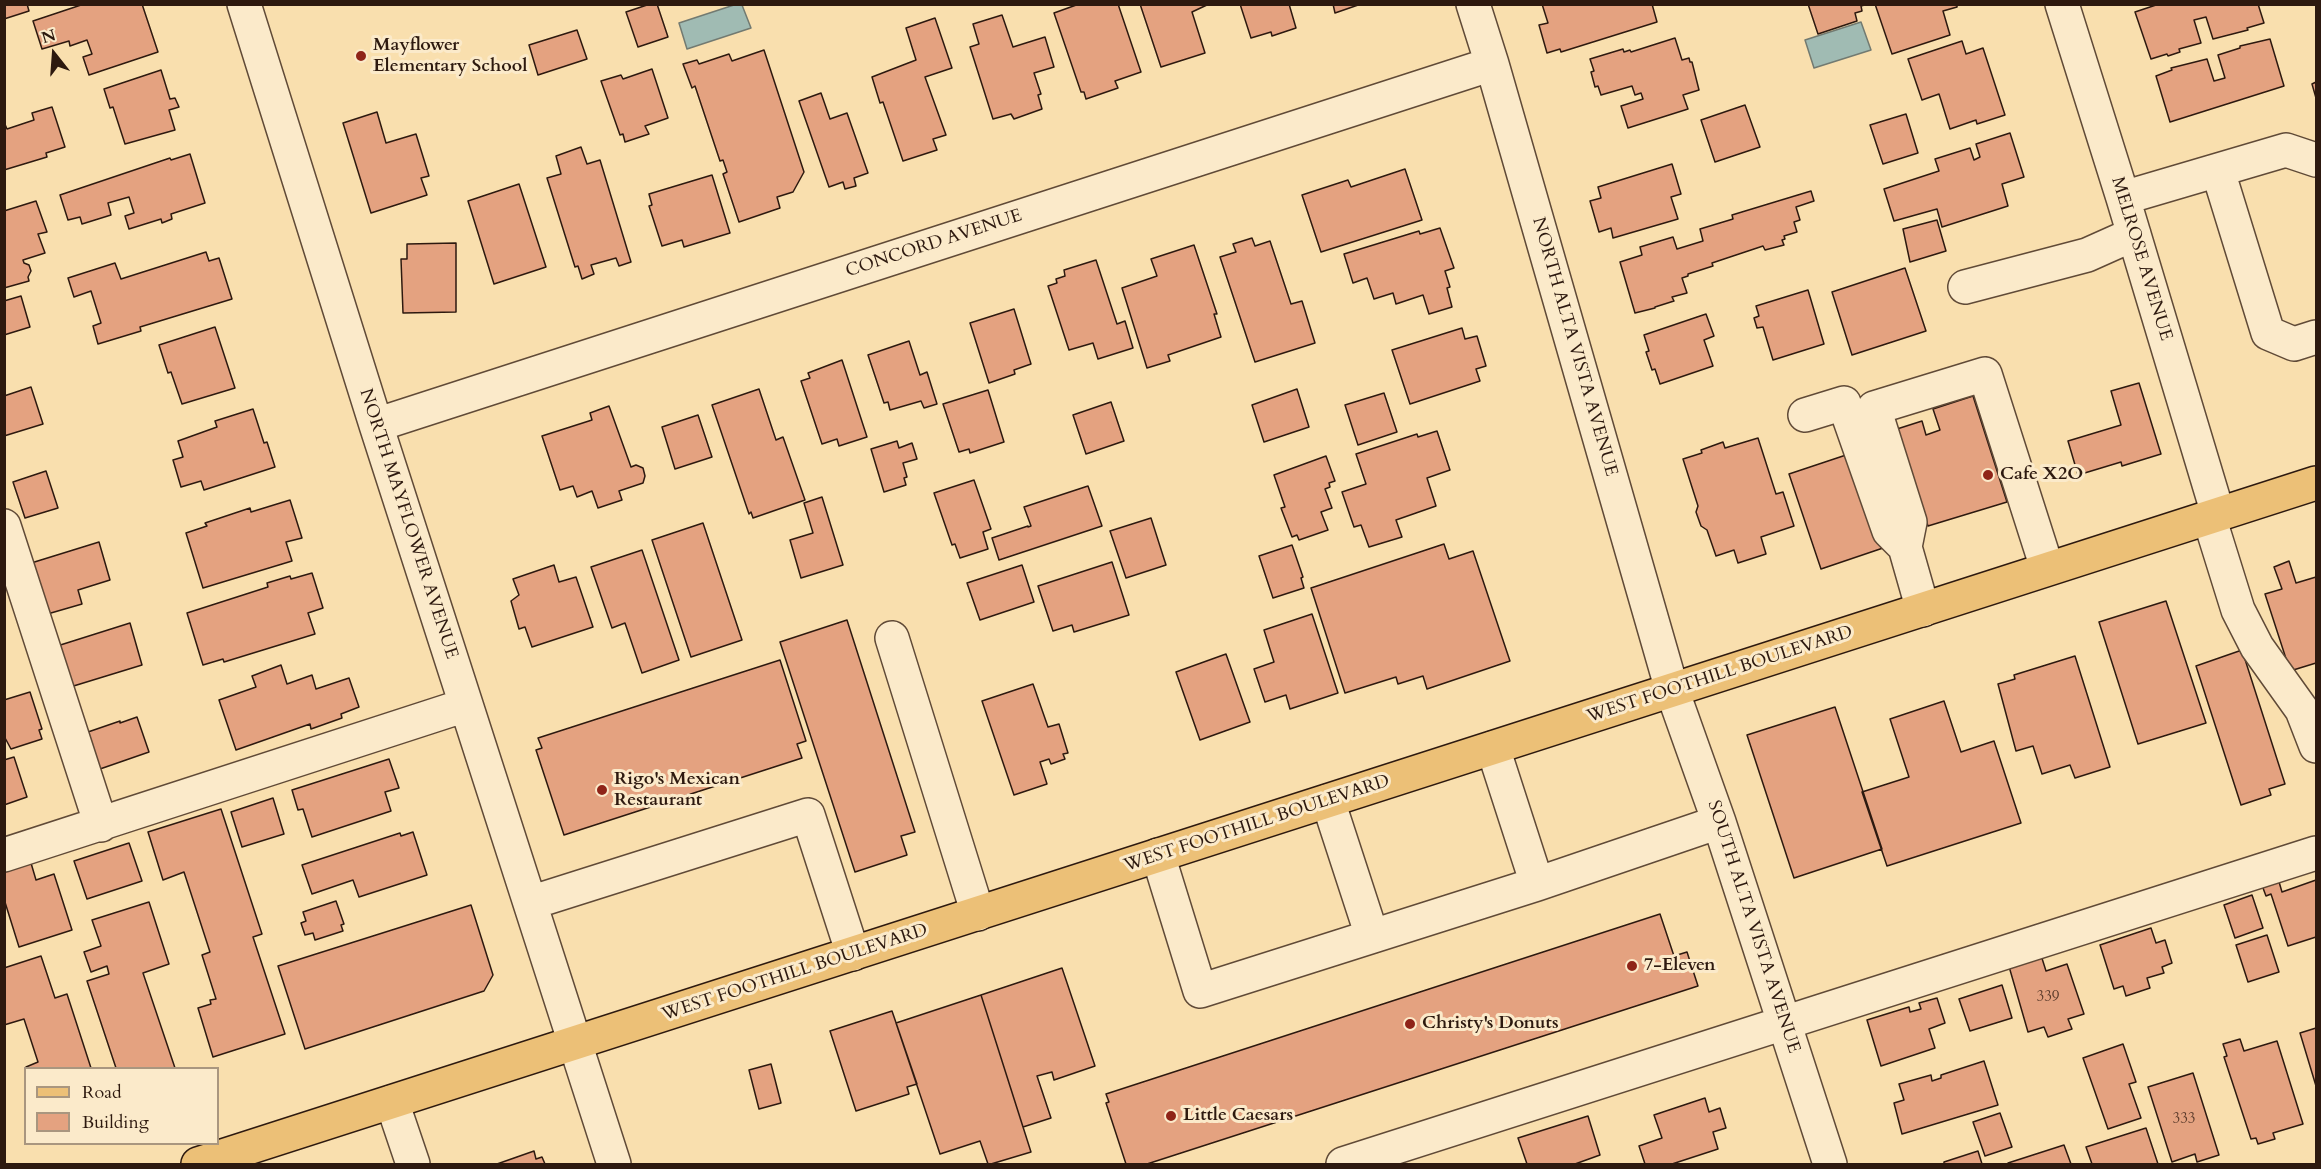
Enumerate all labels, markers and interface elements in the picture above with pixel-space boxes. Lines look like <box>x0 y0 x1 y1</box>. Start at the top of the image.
north arrow <box>24 24 84 84</box>
text: N <box>39 24 59 49</box>
place label: Mayflower Elementary School <box>373 35 527 78</box>
marker: Mayflower Elementary School <box>354 49 368 63</box>
street label: MELROSE AVENUE <box>2106 174 2176 344</box>
street label: CONCORD AVENUE <box>843 205 1025 283</box>
street label: NORTH ALTA VISTA AVENUE <box>1527 215 1621 479</box>
street label: NORTH MAYFLOWER AVENUE <box>354 386 462 662</box>
place label: Cafe X2O <box>2000 464 2083 486</box>
marker: Cafe X2O <box>1981 468 1995 482</box>
street label: WEST FOOTHILL BOULEVARD <box>1584 622 1856 728</box>
place label: Rigo's Mexican Restaurant <box>614 769 740 812</box>
street label: WEST FOOTHILL BOULEVARD <box>1121 771 1393 877</box>
marker: Rigo's Mexican Restaurant <box>595 783 609 797</box>
street label: SOUTH ALTA VISTA AVENUE <box>1702 798 1804 1056</box>
street label: WEST FOOTHILL BOULEVARD <box>659 920 931 1026</box>
place label: 7-Eleven <box>1644 955 1716 977</box>
marker: 7-Eleven <box>1625 959 1639 973</box>
house number: 339 <box>2036 989 2060 1007</box>
place label: Christy's Donuts <box>1422 1013 1559 1035</box>
marker: Christy's Donuts <box>1403 1017 1417 1031</box>
legend <box>24 1067 219 1145</box>
text: Road <box>82 1080 122 1105</box>
place label: Little Caesars <box>1183 1105 1293 1127</box>
marker: Little Caesars <box>1164 1109 1178 1123</box>
text: Building <box>82 1110 149 1135</box>
house number: 333 <box>2172 1111 2196 1129</box>

